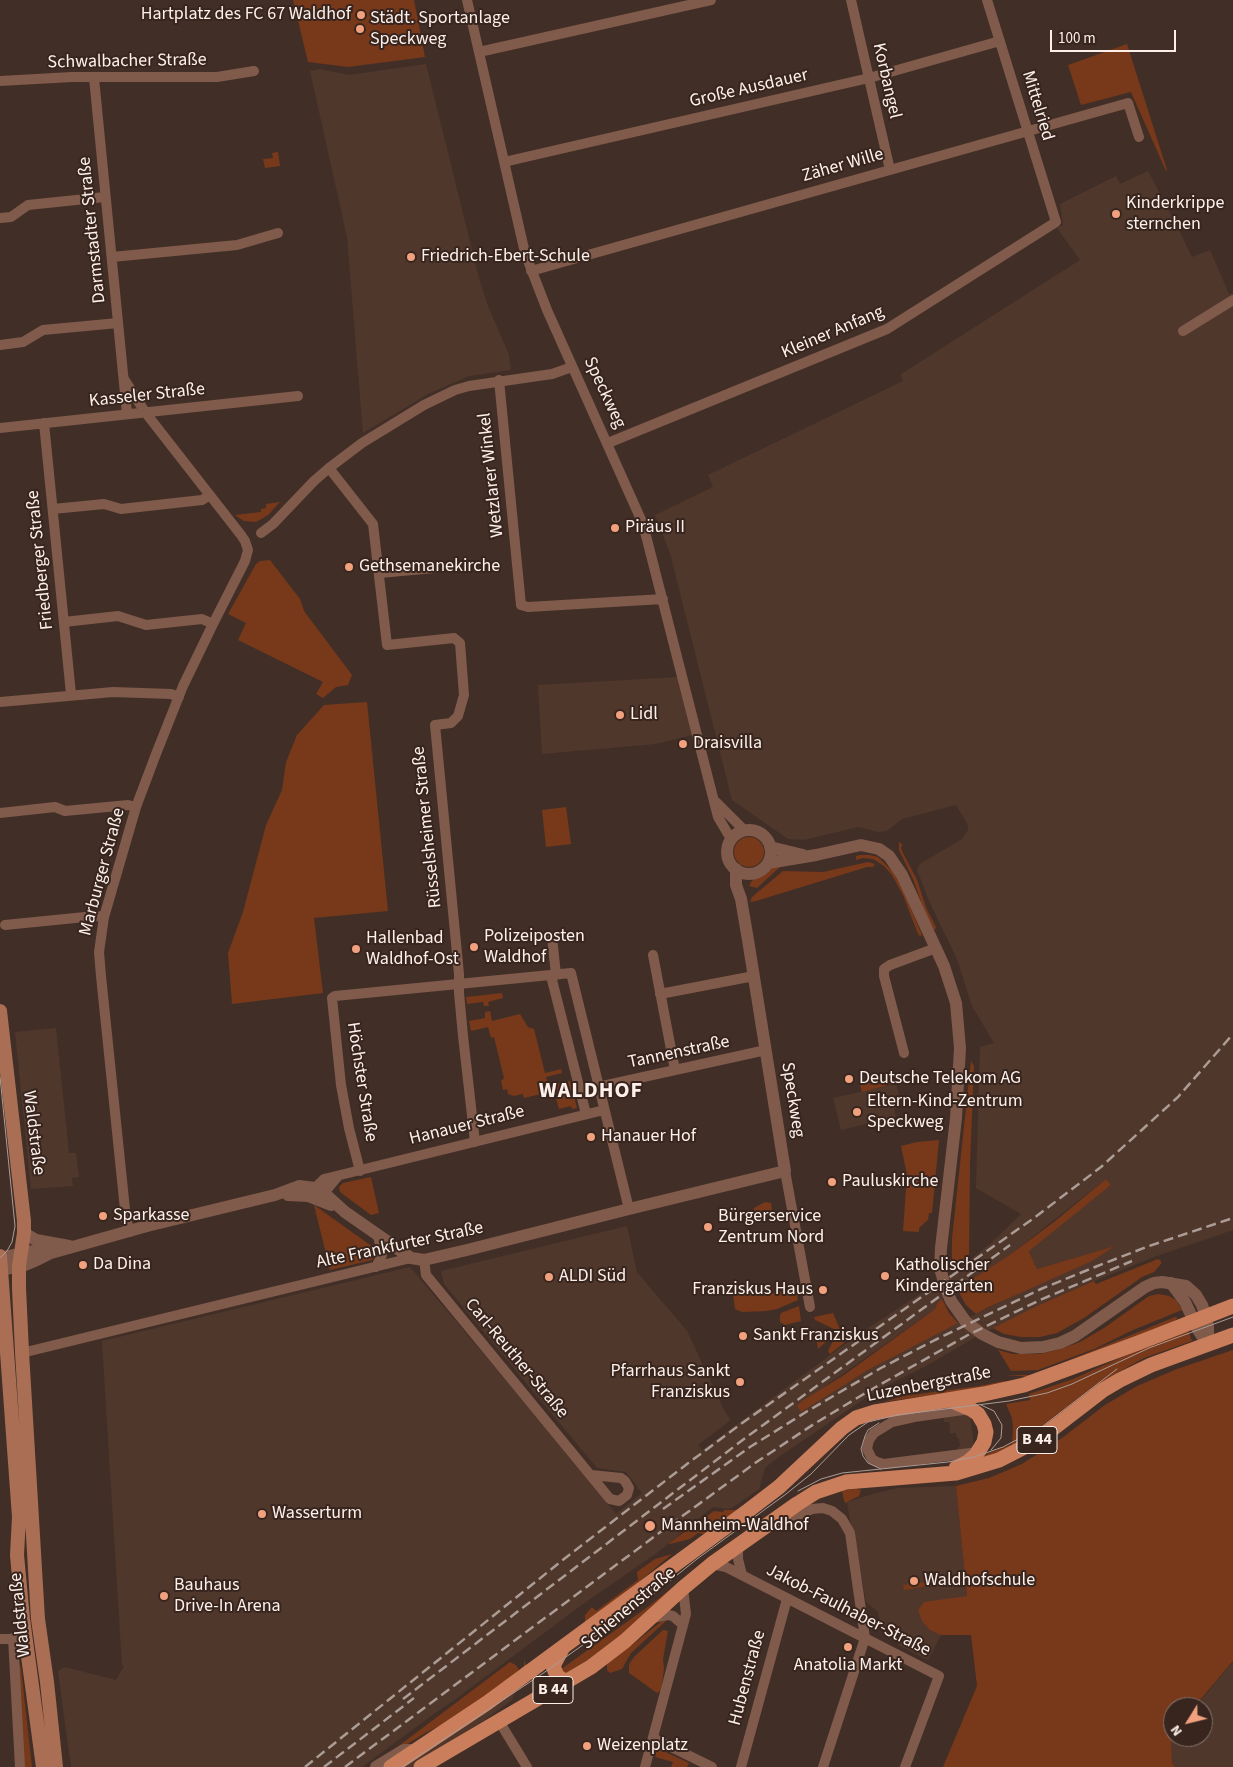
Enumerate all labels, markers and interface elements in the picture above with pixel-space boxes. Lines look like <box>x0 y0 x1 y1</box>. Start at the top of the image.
place label: Hartplatz des FC 67 Waldhof <box>141 4 351 26</box>
place label: Städt. Sportanlage Speckweg <box>370 8 510 50</box>
marker: Hartplatz des FC 67 Waldhof <box>355 9 367 21</box>
scale bar <box>1053 20 1179 52</box>
marker: Städt. Sportanlage Speckweg <box>354 23 366 35</box>
text: 100 m <box>1058 28 1096 49</box>
street label: Korbangel <box>867 41 905 121</box>
street label: Schwalbacher Straße <box>47 50 207 74</box>
street label: Große Ausdauer <box>688 65 810 113</box>
street label: Mittelried <box>1016 68 1058 144</box>
street label: Zäher Wille <box>800 144 886 188</box>
street label: Darmstadter Straße <box>75 156 111 304</box>
place label: Kinderkrippe sternchen <box>1126 193 1224 235</box>
marker: Kinderkrippe sternchen <box>1110 208 1122 220</box>
place label: Friedrich-Ebert-Schule <box>421 246 590 268</box>
marker: Friedrich-Ebert-Schule <box>405 251 417 263</box>
street label: Kleiner Anfang <box>778 302 888 364</box>
street label: Speckweg <box>578 354 630 432</box>
street label: Kasseler Straße <box>88 379 206 413</box>
street label: Wetzlarer Winkel <box>475 411 509 539</box>
street label: Friedberger Straße <box>23 489 59 631</box>
place label: Piräus II <box>625 517 685 539</box>
marker: Piräus II <box>609 522 621 534</box>
place label: Gethsemanekirche <box>359 556 500 578</box>
marker: Gethsemanekirche <box>343 561 355 573</box>
place label: Lidl <box>630 704 658 726</box>
marker: Lidl <box>614 709 626 721</box>
place label: Draisvilla <box>693 733 762 755</box>
marker: Draisvilla <box>677 738 689 750</box>
street label: Rüsselsheimer Straße <box>409 745 447 909</box>
street label: Marburger Straße <box>76 806 130 938</box>
place label: Polizeiposten Waldhof <box>484 926 585 969</box>
place label: Hallenbad Waldhof-Ost <box>366 928 459 971</box>
marker: Polizeiposten Waldhof <box>468 941 480 953</box>
marker: Hallenbad Waldhof-Ost <box>350 943 362 955</box>
street label: Höchster Straße <box>341 1021 381 1143</box>
street label: Tannenstraße <box>626 1032 732 1074</box>
street label: Speckweg <box>775 1061 809 1139</box>
place label: Deutsche Telekom AG <box>859 1068 1021 1090</box>
marker: Deutsche Telekom AG <box>843 1073 855 1085</box>
district label: WALDHOF <box>538 1079 644 1105</box>
street label: Waldstraße <box>17 1090 49 1176</box>
place label: Eltern-Kind-Zentrum Speckweg <box>867 1091 1023 1134</box>
street label: Hanauer Straße <box>407 1101 527 1151</box>
marker: Eltern-Kind-Zentrum Speckweg <box>851 1106 863 1118</box>
place label: Hanauer Hof <box>601 1126 696 1148</box>
marker: Hanauer Hof <box>585 1131 597 1143</box>
place label: Pauluskirche <box>842 1171 939 1193</box>
marker: Pauluskirche <box>826 1176 838 1188</box>
place label: Sparkasse <box>113 1205 189 1227</box>
place label: Bürgerservice Zentrum Nord <box>718 1206 824 1248</box>
marker: Sparkasse <box>97 1210 109 1222</box>
street label: Alte Frankfurter Straße <box>314 1218 486 1274</box>
marker: Bürgerservice Zentrum Nord <box>702 1221 714 1233</box>
place label: Da Dina <box>93 1254 151 1276</box>
place label: Katholischer Kindergarten <box>895 1255 993 1298</box>
marker: Da Dina <box>77 1259 89 1271</box>
place label: ALDI Süd <box>559 1266 626 1288</box>
marker: Katholischer Kindergarten <box>879 1270 891 1282</box>
marker: ALDI Süd <box>543 1271 555 1283</box>
place label: Franziskus Haus <box>692 1279 813 1301</box>
marker: Franziskus Haus <box>817 1284 829 1296</box>
street label: Carl-Reuther-Straße <box>460 1295 572 1423</box>
place label: Sankt Franziskus <box>753 1325 879 1347</box>
marker: Sankt Franziskus <box>737 1330 749 1342</box>
place label: Pfarrhaus Sankt Franziskus <box>610 1361 730 1404</box>
street label: Luzenbergstraße <box>865 1362 993 1408</box>
marker: Pfarrhaus Sankt Franziskus <box>734 1376 746 1388</box>
road number: B 44 <box>1017 1426 1057 1454</box>
place label: Wasserturm <box>272 1503 362 1525</box>
marker: Wasserturm <box>256 1508 268 1520</box>
place label: Mannheim-Waldhof <box>661 1515 809 1537</box>
marker: Mannheim-Waldhof <box>643 1519 657 1533</box>
street label: Jakob-Faulhaber-Straße <box>762 1560 934 1662</box>
street label: Schienenstraße <box>577 1563 681 1655</box>
place label: Waldhofschule <box>924 1570 1035 1592</box>
street label: Waldstraße <box>6 1572 36 1658</box>
place label: Bauhaus Drive-In Arena <box>174 1575 281 1618</box>
marker: Waldhofschule <box>908 1575 920 1587</box>
marker: Bauhaus Drive-In Arena <box>158 1590 170 1602</box>
street label: Hubenstraße <box>725 1628 771 1728</box>
marker: Anatolia Markt <box>842 1641 854 1653</box>
place label: Anatolia Markt <box>794 1655 902 1677</box>
road number: B 44 <box>533 1676 573 1704</box>
north arrow <box>1163 1697 1213 1747</box>
text: N <box>1166 1721 1188 1740</box>
place label: Weizenplatz <box>597 1735 688 1757</box>
marker: Weizenplatz <box>581 1740 593 1752</box>

